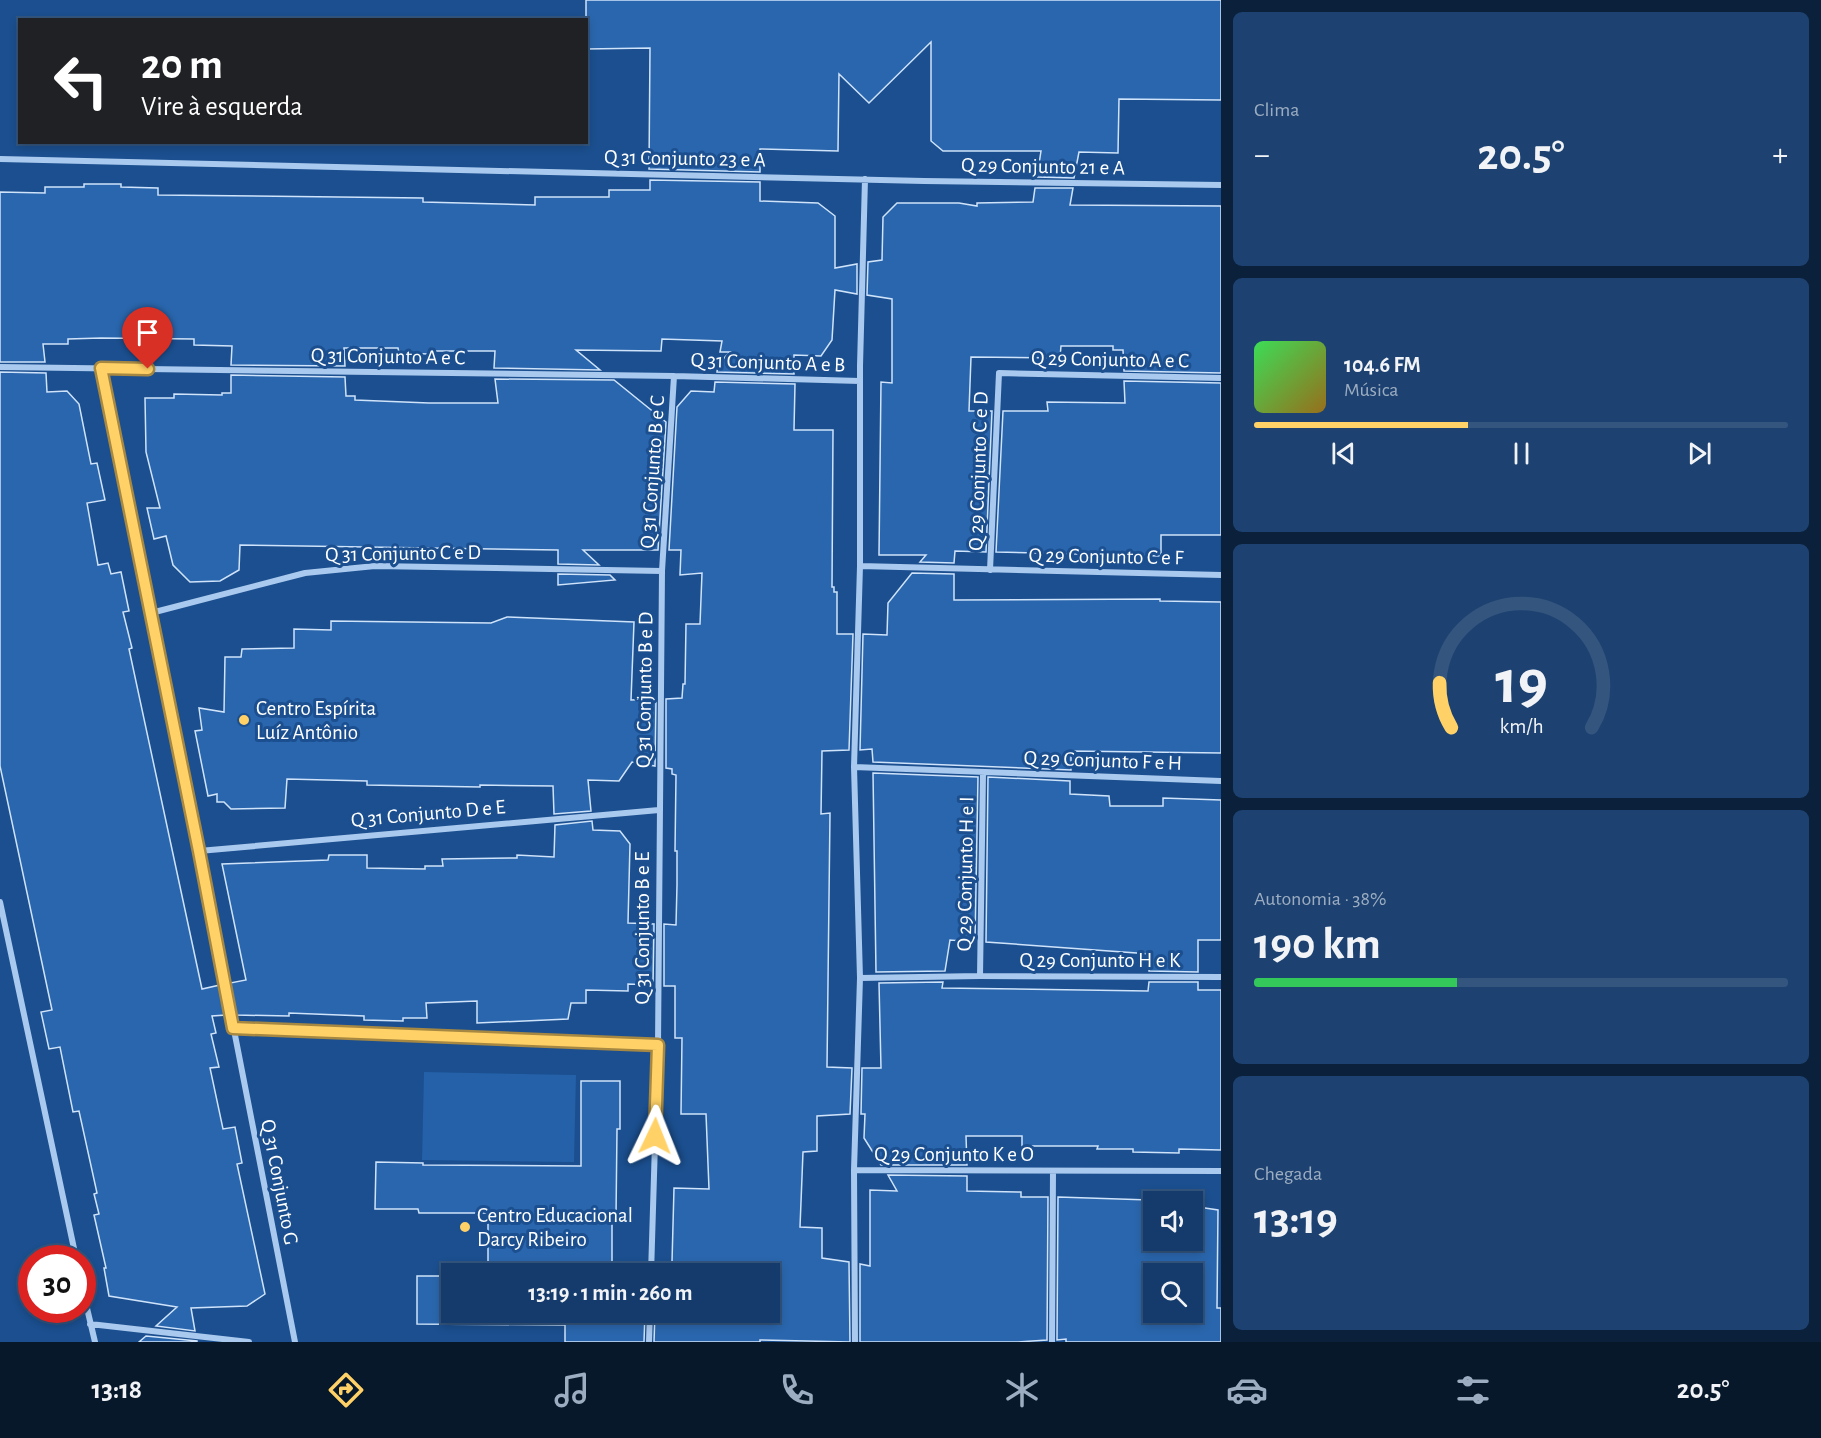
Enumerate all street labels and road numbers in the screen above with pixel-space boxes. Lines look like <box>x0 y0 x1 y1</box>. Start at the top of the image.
street label: Q 31 Conjunto 23 e A <box>604 147 766 170</box>
street label: Q 29 Conjunto 21 e A <box>961 155 1125 178</box>
street label: Q 31 Conjunto A e C <box>311 345 465 368</box>
street label: Q 29 Conjunto A e C <box>1031 348 1189 371</box>
street label: Q 31 Conjunto A e B <box>690 349 846 376</box>
street label: Q 29 Conjunto C e D <box>965 391 992 551</box>
street label: Q 31 Conjunto B e C <box>637 395 668 549</box>
street label: Q 31 Conjunto C e D <box>325 542 481 565</box>
street label: Q 29 Conjunto C e F <box>1028 545 1185 568</box>
street label: Q 31 Conjunto B e D <box>633 612 656 768</box>
street label: Q 29 Conjunto F e H <box>1023 747 1182 774</box>
street label: Q 31 Conjunto D e E <box>350 796 506 831</box>
street label: Q 29 Conjunto H e I <box>954 796 977 952</box>
street label: Q 31 Conjunto B e E <box>632 852 653 1004</box>
street label: Q 29 Conjunto H e K <box>1020 950 1181 971</box>
street label: Q 31 Conjunto G <box>257 1118 302 1247</box>
street label: Q 29 Conjunto K e O <box>874 1144 1034 1165</box>

